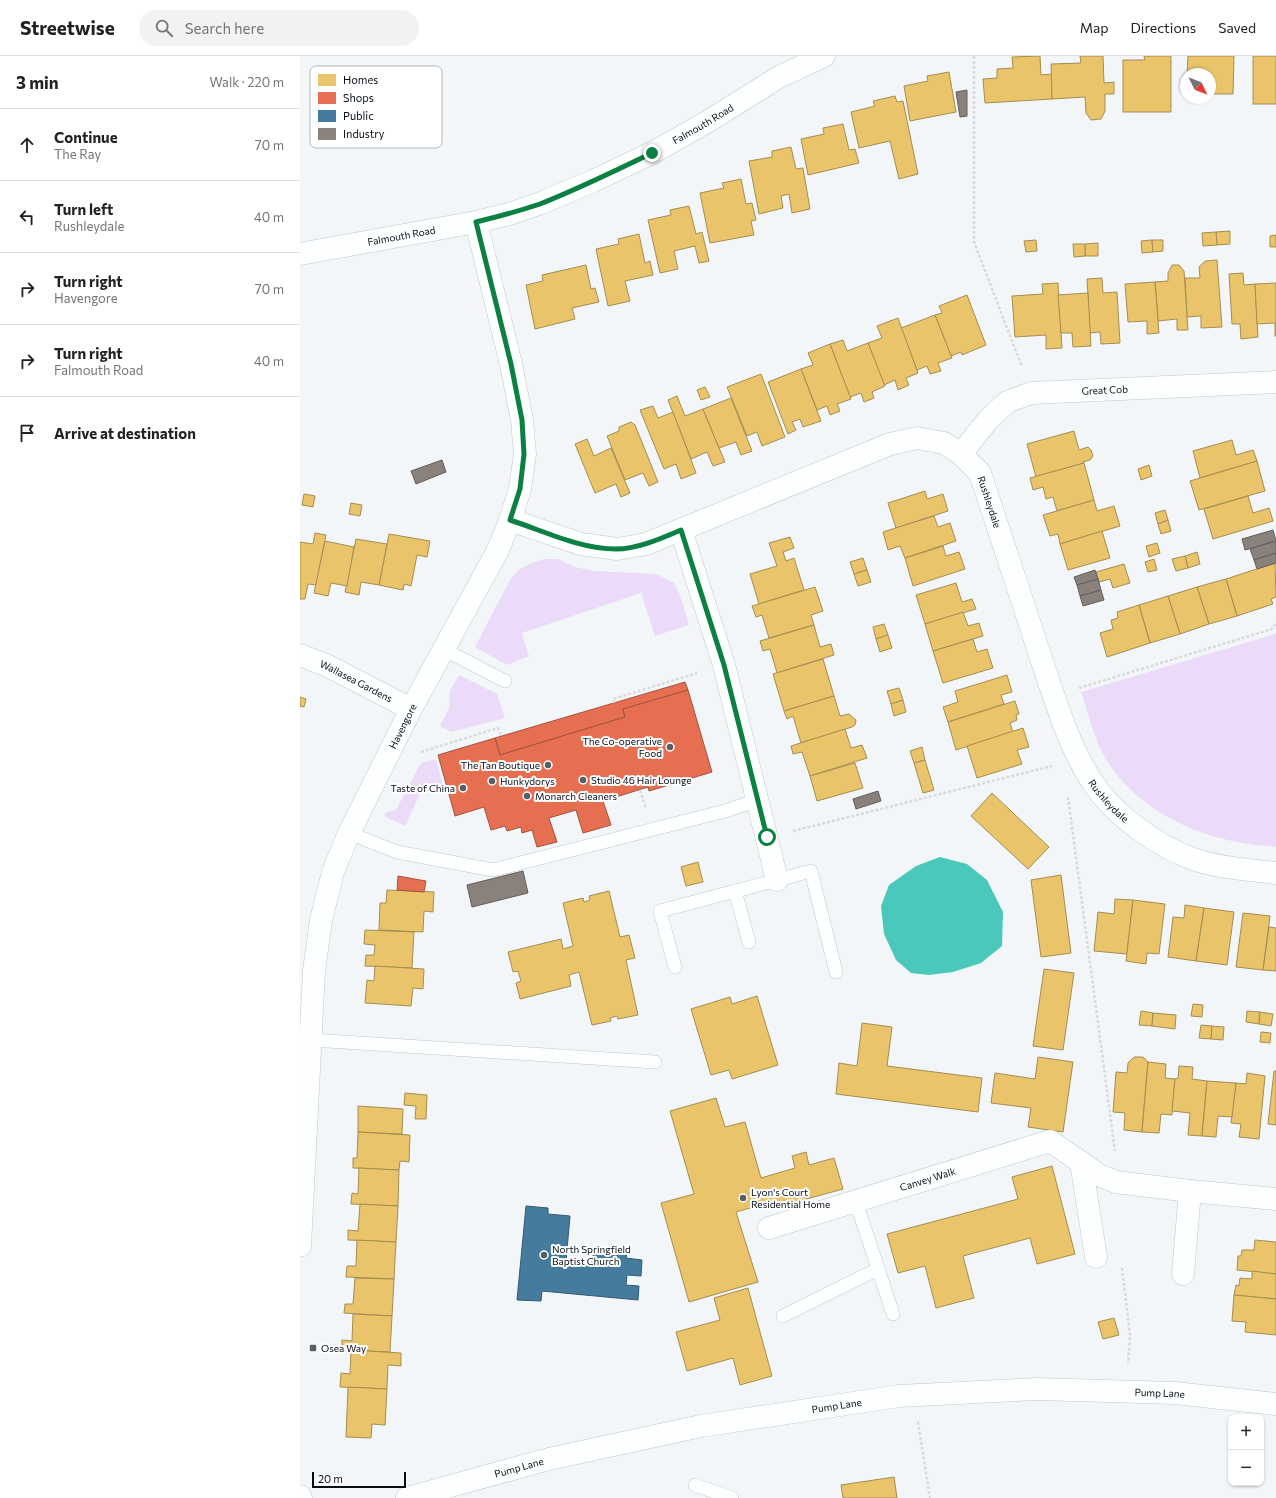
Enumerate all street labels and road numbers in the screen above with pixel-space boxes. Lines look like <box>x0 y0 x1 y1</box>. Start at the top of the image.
street label: Falmouth Road <box>670 101 736 146</box>
street label: Falmouth Road <box>366 223 436 248</box>
street label: Great Cob <box>1081 383 1128 397</box>
street label: Rushleydale <box>975 474 1004 529</box>
street label: Wallasea Gardens <box>318 657 395 705</box>
street label: Havengore <box>386 701 419 751</box>
street label: Rushleydale <box>1086 777 1131 825</box>
street label: Canvey Walk <box>898 1164 958 1193</box>
street label: Pump Lane <box>1134 1386 1186 1400</box>
street label: Pump Lane <box>811 1396 862 1415</box>
street label: Pump Lane <box>493 1455 545 1480</box>

